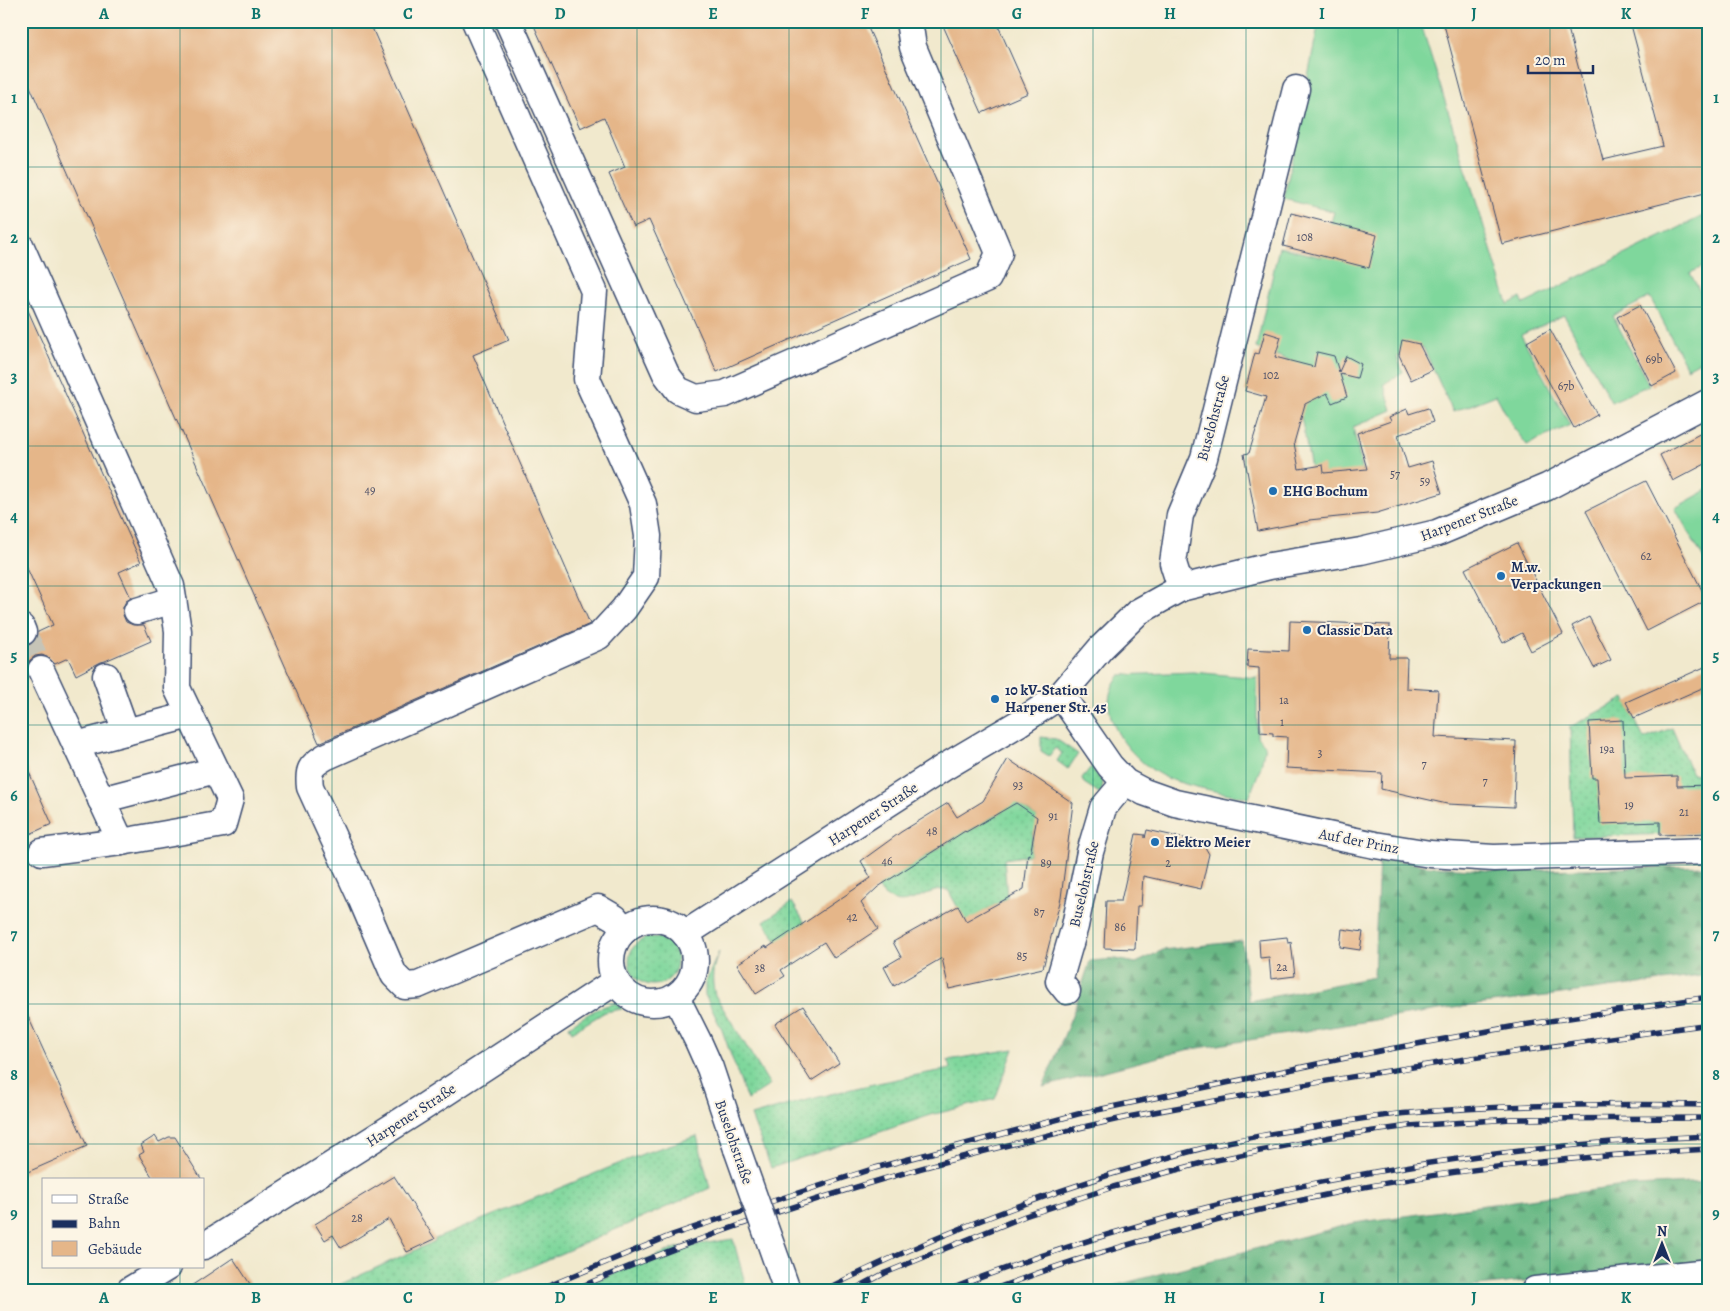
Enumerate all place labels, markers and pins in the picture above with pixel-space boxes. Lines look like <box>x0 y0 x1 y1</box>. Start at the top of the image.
place label: EHG Bochum <box>1283 481 1368 501</box>
marker: EHG Bochum <box>1267 485 1279 497</box>
place label: M.w. Verpackungen <box>1510 557 1602 594</box>
marker: M.w. Verpackungen <box>1495 570 1507 582</box>
place label: Classic Data <box>1317 620 1394 640</box>
marker: Classic Data <box>1301 624 1313 636</box>
place label: 10 kV-Station Harpener Str. 45 <box>1005 680 1107 717</box>
marker: 10 kV-Station Harpener Str. 45 <box>989 693 1001 705</box>
place label: Elektro Meier <box>1165 832 1251 852</box>
marker: Elektro Meier <box>1149 836 1161 848</box>

